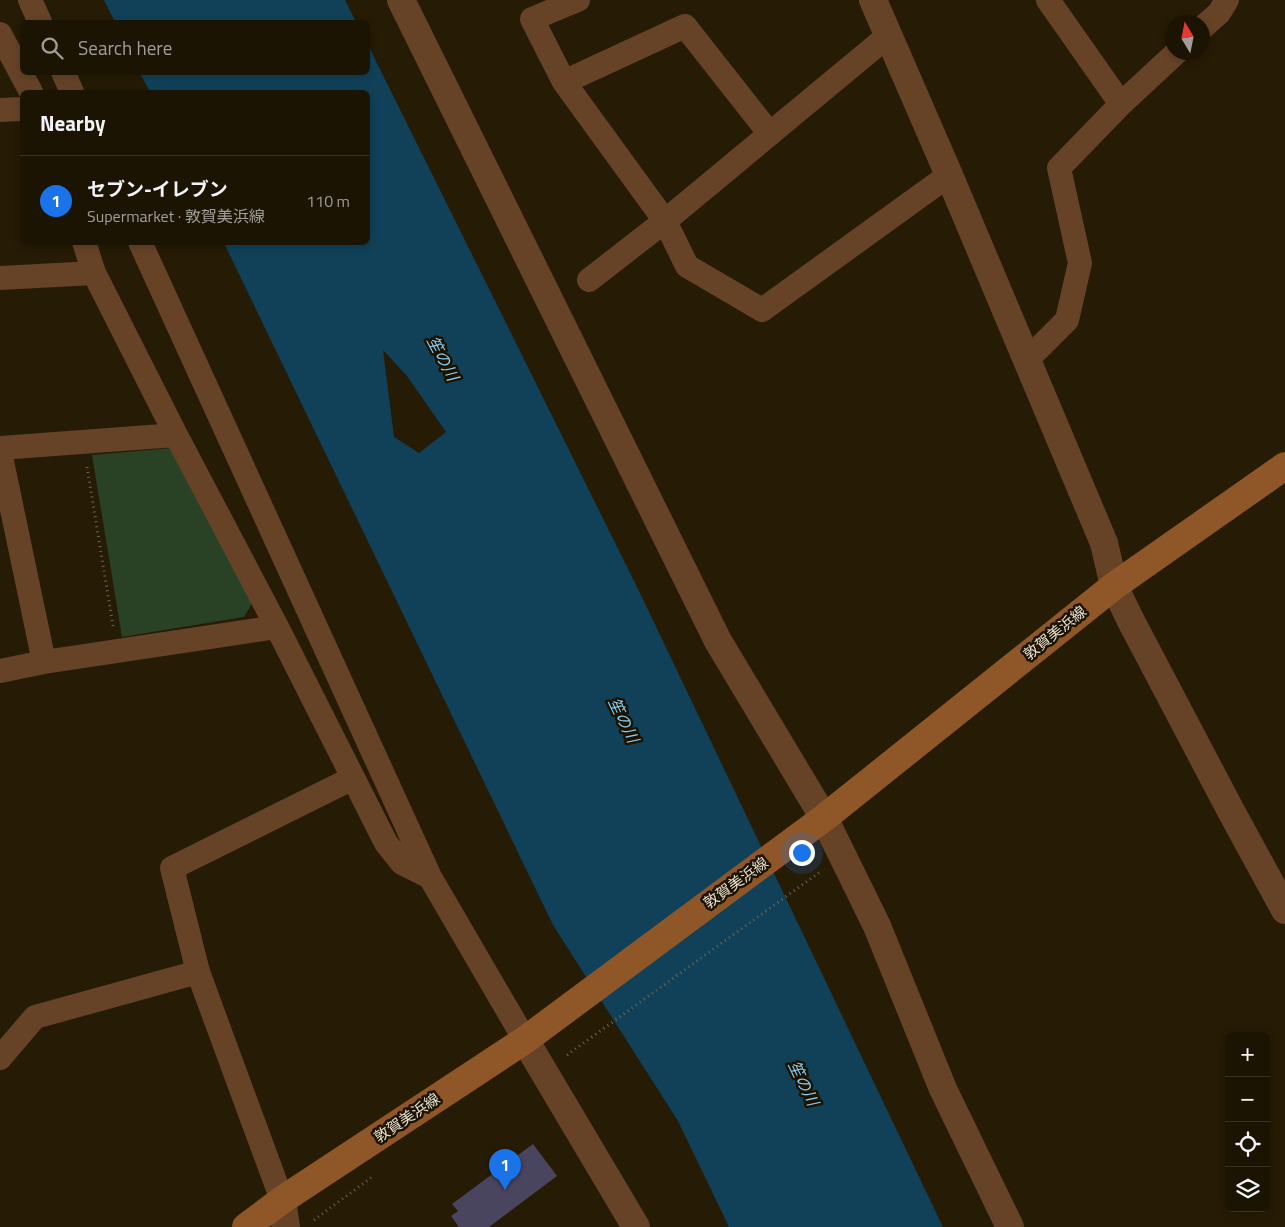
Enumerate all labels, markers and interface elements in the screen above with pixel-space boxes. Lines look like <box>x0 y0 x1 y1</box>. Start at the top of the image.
north arrow <box>1165 15 1210 60</box>
search box <box>20 20 370 75</box>
text: Search here <box>78 33 172 62</box>
icon: search <box>38 34 66 62</box>
text: Nearby <box>40 107 105 139</box>
text: セブン-イレブン <box>87 174 228 203</box>
text: 1 <box>52 189 60 213</box>
text: 110 m <box>306 189 350 213</box>
text: Supermarket · 敦賀美浜線 <box>87 204 265 228</box>
water label: 笙の川 <box>421 331 466 387</box>
street label: 敦賀美浜線 <box>1018 600 1091 665</box>
water label: 笙の川 <box>603 693 646 749</box>
your location <box>789 840 815 866</box>
street label: 敦賀美浜線 <box>699 851 773 914</box>
map controls <box>1225 1032 1270 1212</box>
button: + <box>1225 1032 1270 1077</box>
water label: 笙の川 <box>783 1056 826 1112</box>
button: − <box>1225 1077 1270 1122</box>
street label: 敦賀美浜線 <box>369 1087 444 1148</box>
button: locate <box>1225 1122 1270 1167</box>
pin: 1 <box>489 1149 521 1190</box>
button: layers <box>1225 1167 1270 1212</box>

